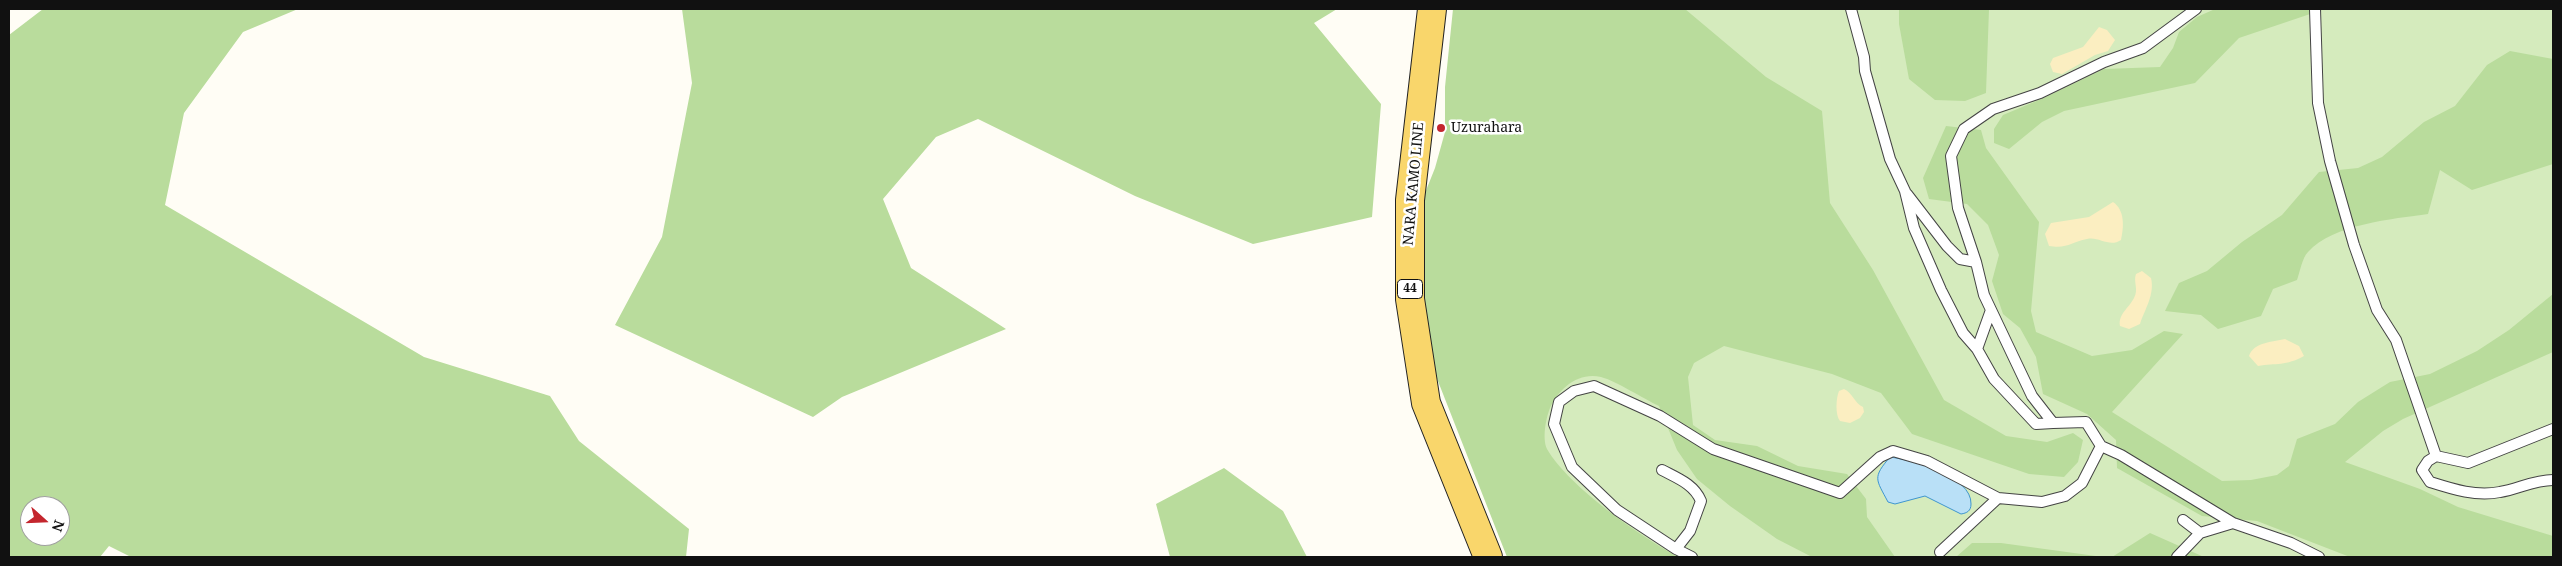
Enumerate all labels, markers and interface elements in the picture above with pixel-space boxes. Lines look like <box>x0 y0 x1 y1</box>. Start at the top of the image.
place label: Uzurahara <box>1451 120 1522 136</box>
street label: NARA KAMO LINE <box>1400 122 1428 246</box>
marker: Uzurahara <box>1435 122 1447 134</box>
road number: 44 <box>1398 280 1422 298</box>
north arrow <box>20 496 70 546</box>
text: N <box>48 518 69 534</box>

